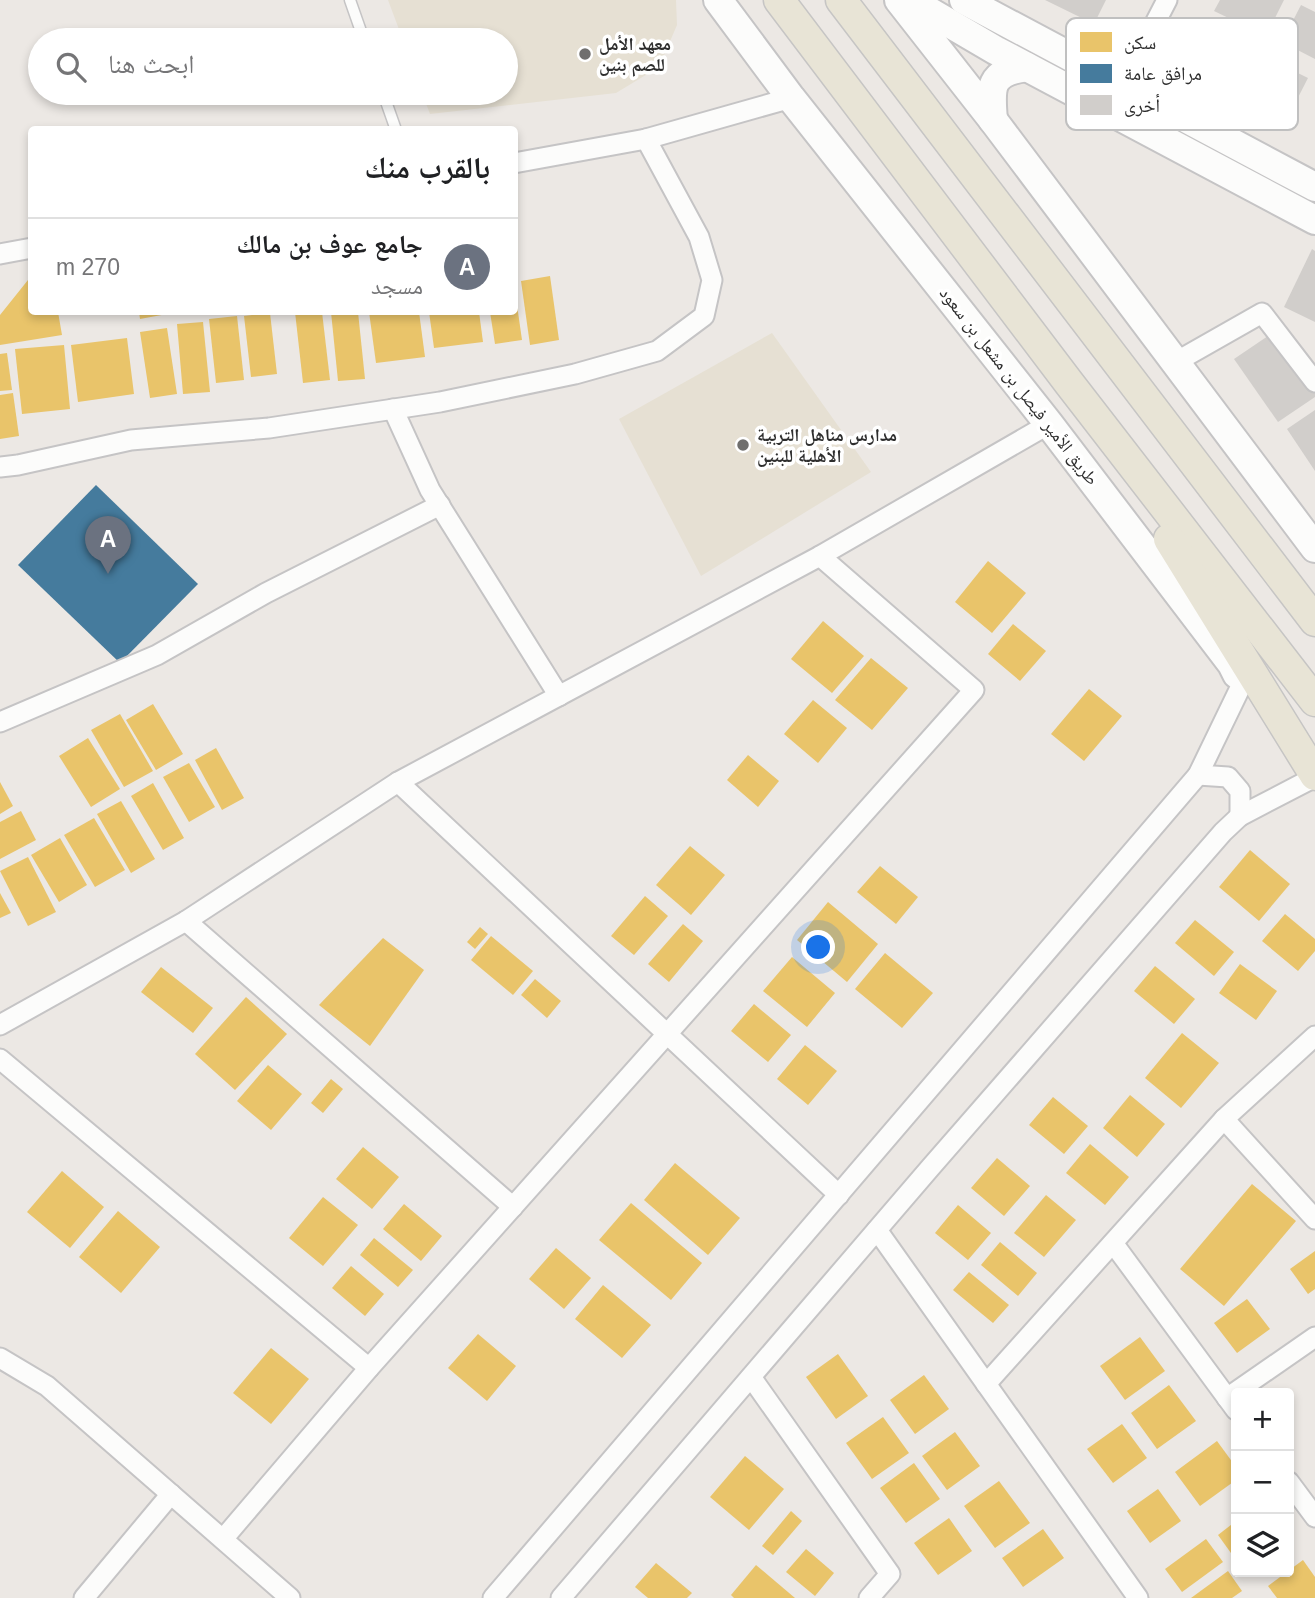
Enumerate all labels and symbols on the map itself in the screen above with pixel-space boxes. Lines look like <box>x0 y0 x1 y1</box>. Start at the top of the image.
legend <box>1066 18 1298 130</box>
text: سكن <box>1124 32 1156 54</box>
place label: معهد الأمل للصم بنين <box>599 34 671 77</box>
marker: معهد الأمل للصم بنين <box>577 46 593 62</box>
text: مرافق عامة <box>1124 63 1202 85</box>
text: أخرى <box>1124 94 1160 117</box>
street label: طريق الأمير فيصل بن مشعل بن سعود <box>935 283 1102 490</box>
place label: مدارس مناهل التربية الأهلية للبنين <box>757 425 897 467</box>
marker: مدارس مناهل التربية الأهلية للبنين <box>735 437 751 453</box>
pin: A <box>85 516 131 574</box>
your location <box>801 930 835 964</box>

